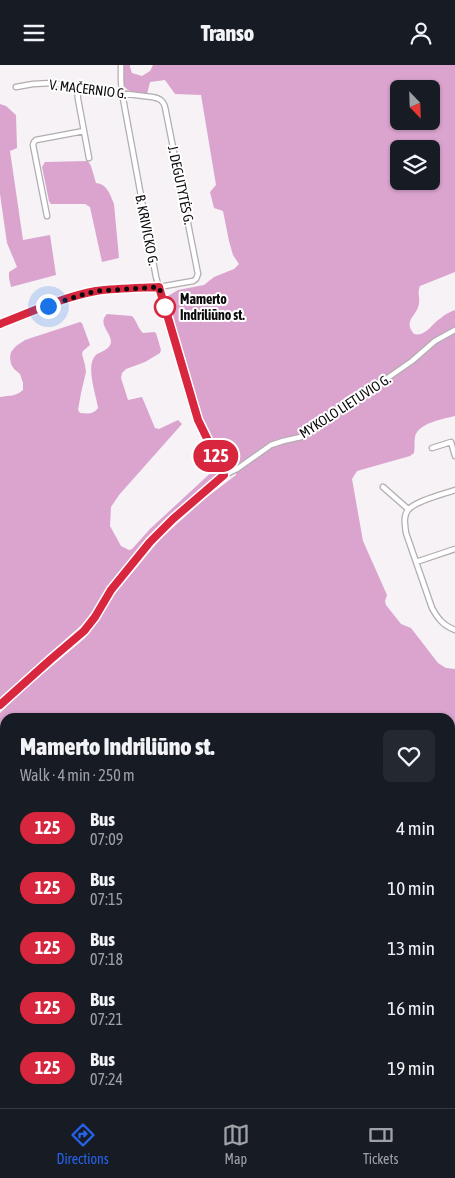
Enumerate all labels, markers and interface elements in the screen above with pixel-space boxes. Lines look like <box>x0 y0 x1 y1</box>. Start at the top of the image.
icon: menu <box>20 19 48 47</box>
icon: person <box>407 19 435 47</box>
text: Transo <box>201 20 254 46</box>
street label: V. MAČERNIO G. <box>48 75 128 102</box>
north arrow <box>390 80 440 130</box>
map controls <box>390 80 440 190</box>
button: layers <box>390 140 440 190</box>
street label: J. DEGUTYTĖS G. <box>165 144 197 226</box>
street label: B. KRIVICKO G. <box>132 193 162 267</box>
place label: Mamerto Indriliūno st. <box>180 291 245 323</box>
your location <box>36 294 61 319</box>
marker: Mamerto Indriliūno st. <box>154 296 176 318</box>
street label: MYKOLO LIETUVIO G. <box>297 371 393 441</box>
line badge: 125 <box>187 440 245 472</box>
text: 125 <box>203 445 229 466</box>
button: heart <box>383 730 435 782</box>
text: Mamerto Indriliūno st. <box>20 733 215 760</box>
text: Walk · 4 min · 250 m <box>20 766 134 784</box>
text: Bus <box>90 808 115 830</box>
text: 125 <box>35 817 60 838</box>
text: 4 min <box>396 817 435 839</box>
text: 07:09 <box>90 830 123 848</box>
text: Bus <box>90 868 115 890</box>
text: 125 <box>35 877 60 898</box>
text: 10 min <box>387 877 435 899</box>
text: 07:15 <box>90 890 123 908</box>
text: Bus <box>90 928 115 950</box>
text: 125 <box>35 937 60 958</box>
text: 13 min <box>387 937 435 959</box>
text: 07:18 <box>90 950 123 968</box>
text: Bus <box>90 988 115 1010</box>
text: 125 <box>35 997 60 1018</box>
text: 16 min <box>387 997 435 1019</box>
text: 07:21 <box>90 1010 123 1028</box>
text: Bus <box>90 1048 115 1070</box>
text: 125 <box>35 1057 60 1078</box>
text: 19 min <box>387 1057 435 1079</box>
text: 07:24 <box>90 1070 123 1088</box>
tab: Directions <box>57 1121 109 1167</box>
tab: Map <box>222 1121 250 1167</box>
tab: Tickets <box>363 1121 398 1167</box>

